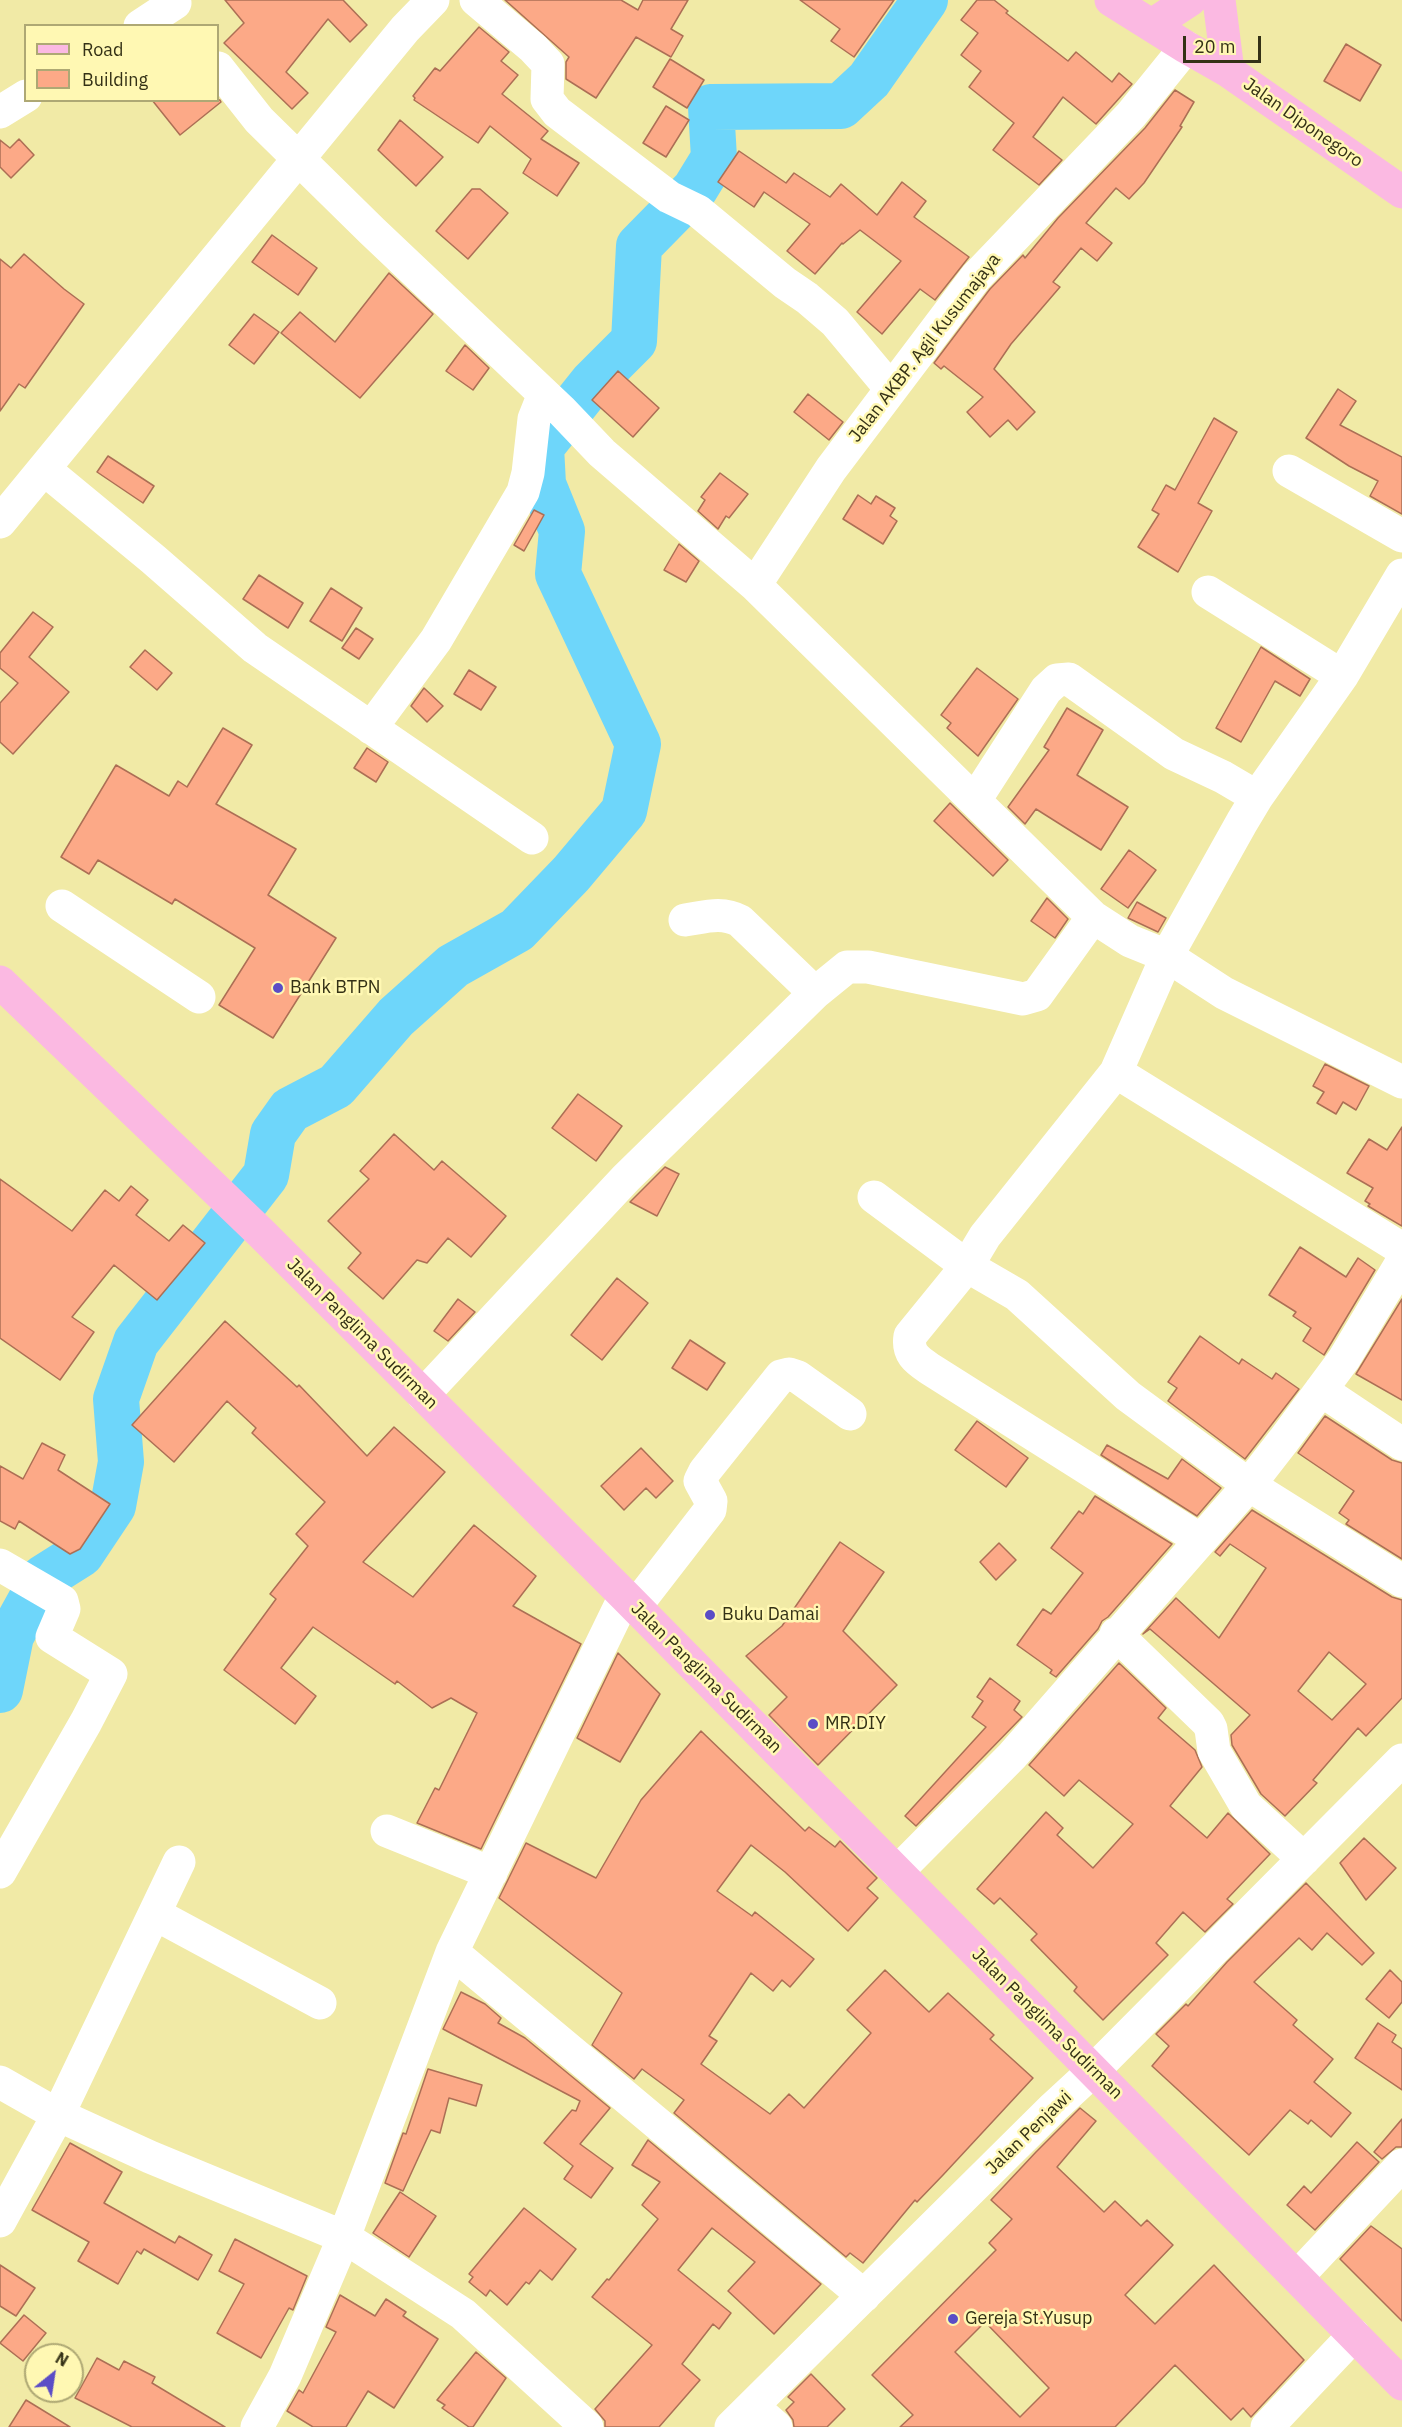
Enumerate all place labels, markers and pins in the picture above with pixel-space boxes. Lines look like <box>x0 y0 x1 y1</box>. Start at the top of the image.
place label: Bank BTPN <box>290 977 381 999</box>
marker: Bank BTPN <box>271 981 285 995</box>
place label: Buku Damai <box>722 1604 819 1626</box>
marker: Buku Damai <box>703 1608 717 1622</box>
place label: MR.DIY <box>825 1713 886 1735</box>
marker: MR.DIY <box>806 1717 820 1731</box>
place label: Gereja St.Yusup <box>965 2308 1093 2330</box>
marker: Gereja St.Yusup <box>946 2312 960 2326</box>

